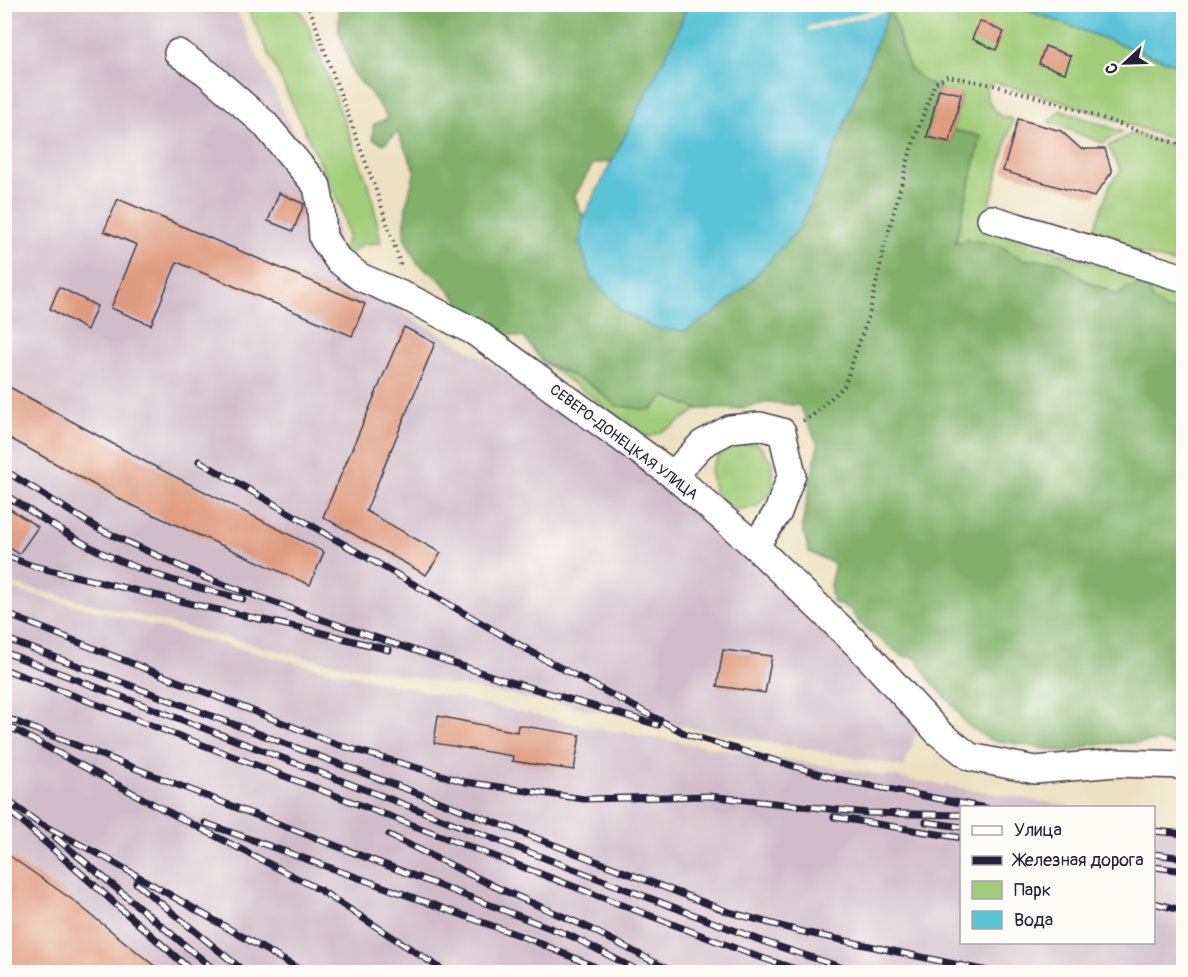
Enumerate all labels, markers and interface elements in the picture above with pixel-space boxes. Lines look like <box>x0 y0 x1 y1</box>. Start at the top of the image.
north arrow <box>1095 33 1155 93</box>
text: С <box>1101 60 1123 77</box>
street label: СЕВЕРО-ДОНЕЦКАЯ УЛИЦА <box>546 380 702 505</box>
legend <box>960 806 1155 944</box>
text: Улица <box>1014 819 1062 842</box>
text: Железная дорога <box>1011 849 1144 872</box>
text: Парк <box>1014 879 1051 902</box>
text: Вода <box>1014 909 1053 932</box>

